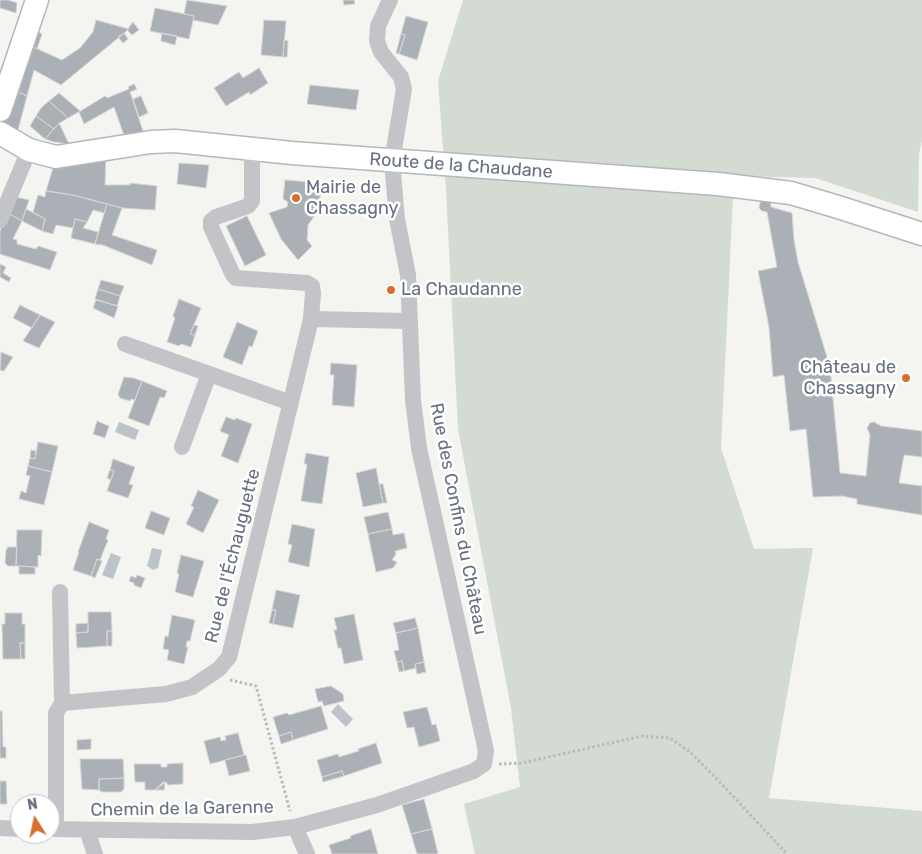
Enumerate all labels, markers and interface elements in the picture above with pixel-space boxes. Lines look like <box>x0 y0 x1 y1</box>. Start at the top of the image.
street label: Route de la Chaudane <box>369 149 553 183</box>
place label: Mairie de Chassagny <box>306 177 398 220</box>
marker: Mairie de Chassagny <box>290 192 302 204</box>
place label: La Chaudanne <box>401 279 522 301</box>
marker: La Chaudanne <box>385 284 397 296</box>
place label: Château de Chassagny <box>800 357 896 399</box>
marker: Château de Chassagny <box>900 372 912 384</box>
street label: Rue des Confins du Château <box>425 401 491 637</box>
street label: Rue de l'Échauguette <box>201 467 265 645</box>
north arrow <box>10 794 60 844</box>
text: N <box>26 795 39 814</box>
street label: Chemin de la Garenne <box>90 797 274 821</box>

